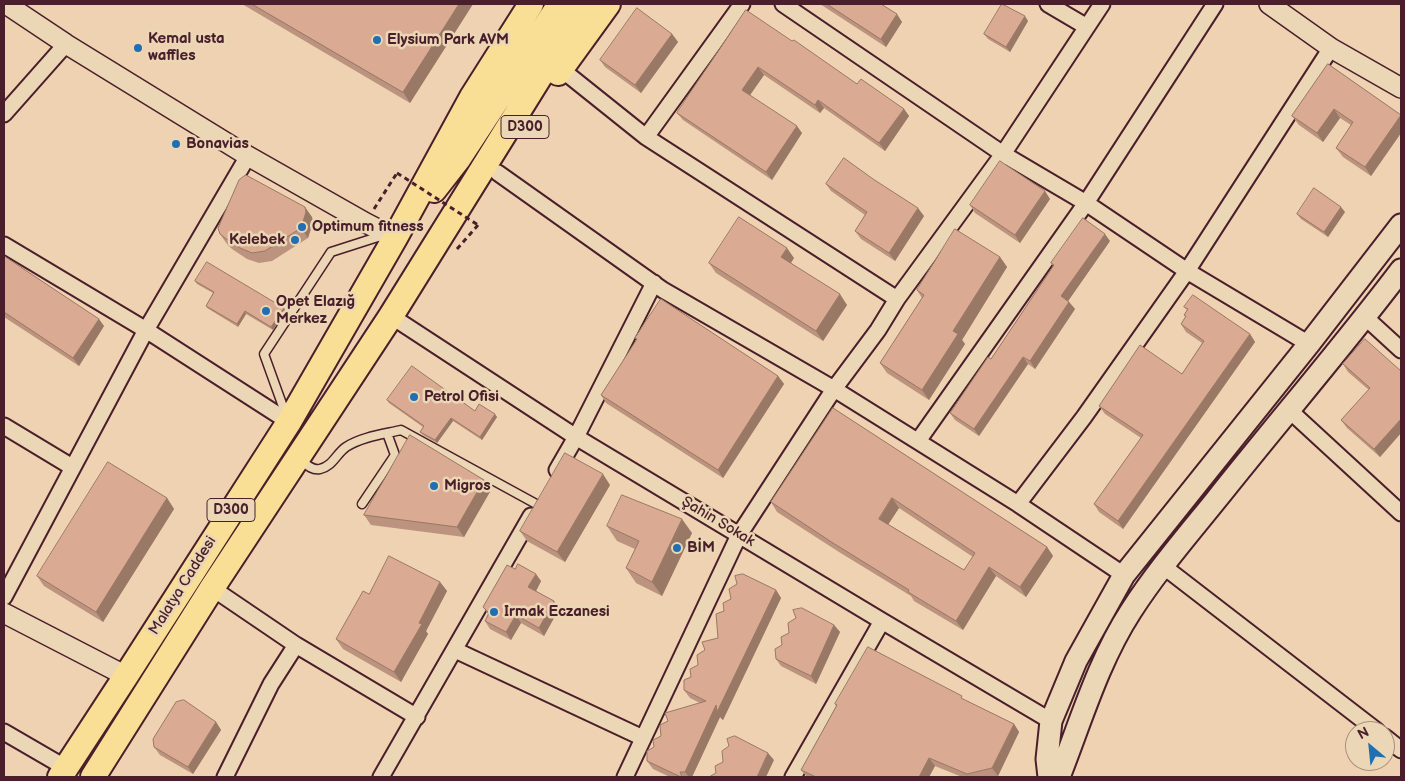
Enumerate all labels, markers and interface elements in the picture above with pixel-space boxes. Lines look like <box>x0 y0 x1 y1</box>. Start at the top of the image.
place label: Kemal usta waffles <box>148 30 225 65</box>
place label: Elysium Park AVM <box>387 31 509 49</box>
marker: Elysium Park AVM <box>371 34 383 46</box>
marker: Kemal usta waffles <box>132 42 144 54</box>
road number: D300 <box>501 115 549 138</box>
place label: Bonavias <box>186 135 249 153</box>
marker: Bonavias <box>170 138 182 150</box>
place label: Optimum fitness <box>312 218 424 236</box>
marker: Optimum fitness <box>296 221 308 233</box>
place label: Kelebek <box>229 231 285 249</box>
marker: Kelebek <box>289 234 301 246</box>
place label: Opet Elazığ Merkez <box>276 293 355 328</box>
marker: Opet Elazığ Merkez <box>260 305 272 317</box>
place label: Petrol Ofisi <box>424 388 499 406</box>
marker: Petrol Ofisi <box>408 391 420 403</box>
place label: Migros <box>444 477 491 495</box>
marker: Migros <box>428 480 440 492</box>
street label: Şahin Sokak <box>678 493 758 551</box>
road number: D300 <box>207 498 255 522</box>
street label: Malatya Caddesi <box>145 533 221 639</box>
place label: BİM <box>687 539 715 557</box>
marker: BİM <box>671 542 683 554</box>
place label: Irmak Eczanesi <box>504 603 610 621</box>
marker: Irmak Eczanesi <box>488 606 500 618</box>
north arrow <box>1345 721 1395 771</box>
text: N <box>1355 723 1372 743</box>

